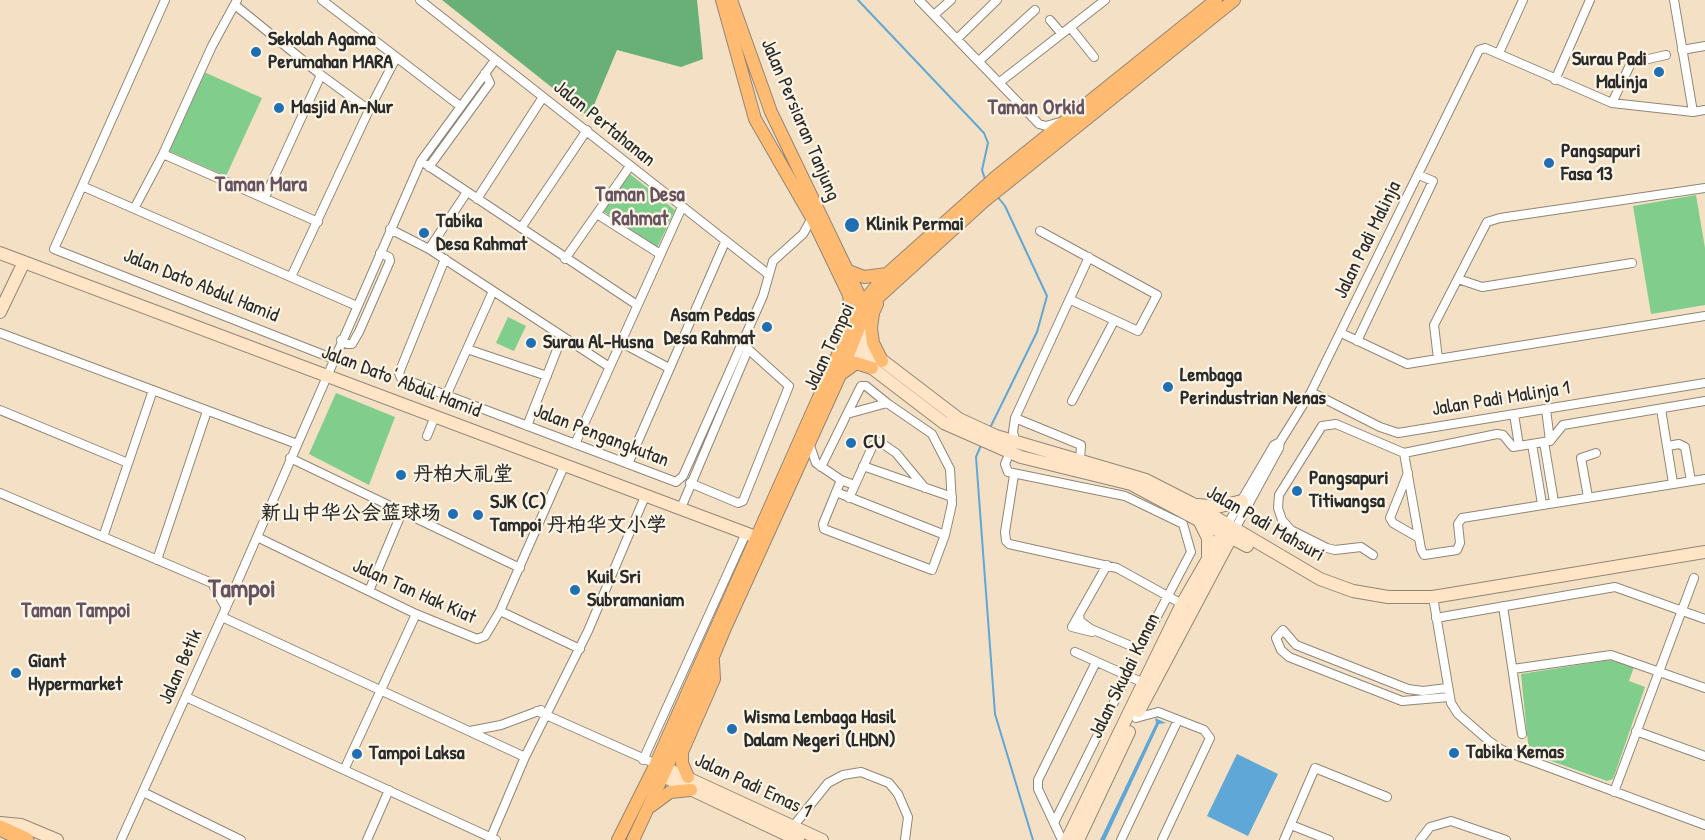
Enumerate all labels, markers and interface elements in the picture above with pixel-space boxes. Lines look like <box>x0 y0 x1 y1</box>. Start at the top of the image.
place label: Sekolah Agama Perumahan MARA <box>268 28 393 75</box>
street label: Jalan Persiaran Tanjung <box>755 36 845 204</box>
marker: Sekolah Agama Perumahan MARA <box>249 45 263 59</box>
place label: Surau Padi Malinja <box>1572 48 1647 95</box>
marker: Surau Padi Malinja <box>1652 65 1666 79</box>
street label: Jalan Pertahanan <box>548 76 660 172</box>
district label: Taman Orkid <box>988 95 1084 121</box>
place label: Masjid An-Nur <box>291 96 393 120</box>
marker: Masjid An-Nur <box>272 101 286 115</box>
place label: Pangsapuri Fasa 13 <box>1561 140 1641 187</box>
marker: Pangsapuri Fasa 13 <box>1542 156 1556 170</box>
district label: Taman Mara <box>215 172 307 198</box>
street label: Jalan Padi Malinja <box>1329 177 1407 303</box>
district label: Taman Desa Rahmat <box>595 182 685 232</box>
place label: Tabika Desa Rahmat <box>436 210 527 257</box>
place label: Klinik Permai <box>866 213 964 237</box>
marker: Klinik Permai <box>843 216 861 234</box>
marker: Tabika Desa Rahmat <box>417 226 431 240</box>
street label: Jalan Dato Abdul Hamid <box>120 244 282 328</box>
street label: Jalan Tampoi <box>799 299 861 395</box>
place label: Asam Pedas Desa Rahmat <box>664 304 755 351</box>
marker: Asam Pedas Desa Rahmat <box>760 320 774 334</box>
place label: Surau Al-Husna <box>543 331 653 355</box>
marker: Surau Al-Husna <box>524 336 538 350</box>
street label: Jalan Dato' Abdul Hamid <box>318 341 484 423</box>
place label: Lembaga Perindustrian Nenas <box>1180 364 1326 411</box>
street label: Jalan Padi Malinja 1 <box>1430 376 1572 422</box>
marker: Lembaga Perindustrian Nenas <box>1161 380 1175 394</box>
street label: Jalan Pengangkutan <box>530 399 672 473</box>
place label: CU <box>863 431 885 455</box>
marker: CU <box>844 436 858 450</box>
place label: 丹柏大礼堂 <box>413 463 513 487</box>
place label: Pangsapuri Titiwangsa <box>1309 467 1389 514</box>
marker: 丹柏大礼堂 <box>394 468 408 482</box>
street label: Jalan Padi Mahsuri <box>1202 481 1328 567</box>
marker: Pangsapuri Titiwangsa <box>1290 484 1304 498</box>
place label: SJK (C) Tampoi 丹柏华文小学 <box>490 491 666 538</box>
place label: 新山中华公会篮球场 <box>261 502 441 526</box>
marker: 新山中华公会篮球场 <box>446 507 460 521</box>
marker: SJK (C) Tampoi 丹柏华文小学 <box>471 508 485 522</box>
street label: Jalan Tan Hak Kiat <box>349 554 479 630</box>
place label: Kuil Sri Subramaniam <box>587 566 684 613</box>
district label: Tampoi <box>208 574 276 606</box>
marker: Kuil Sri Subramaniam <box>568 583 582 597</box>
district label: Taman Tampoi <box>21 598 131 624</box>
street label: Jalan Skudai Kanan <box>1084 609 1166 743</box>
street label: Jalan Betik <box>154 626 208 708</box>
place label: Giant Hypermarket <box>28 650 122 697</box>
marker: Giant Hypermarket <box>9 666 23 680</box>
place label: Wisma Lembaga Hasil Dalam Negeri (LHDN) <box>744 706 896 753</box>
marker: Wisma Lembaga Hasil Dalam Negeri (LHDN) <box>725 722 739 736</box>
place label: Tabika Kemas <box>1466 741 1564 765</box>
place label: Tampoi Laksa <box>369 742 465 766</box>
marker: Tabika Kemas <box>1447 746 1461 760</box>
marker: Tampoi Laksa <box>350 747 364 761</box>
street label: Jalan Padi Emas 1 <box>691 748 815 824</box>

